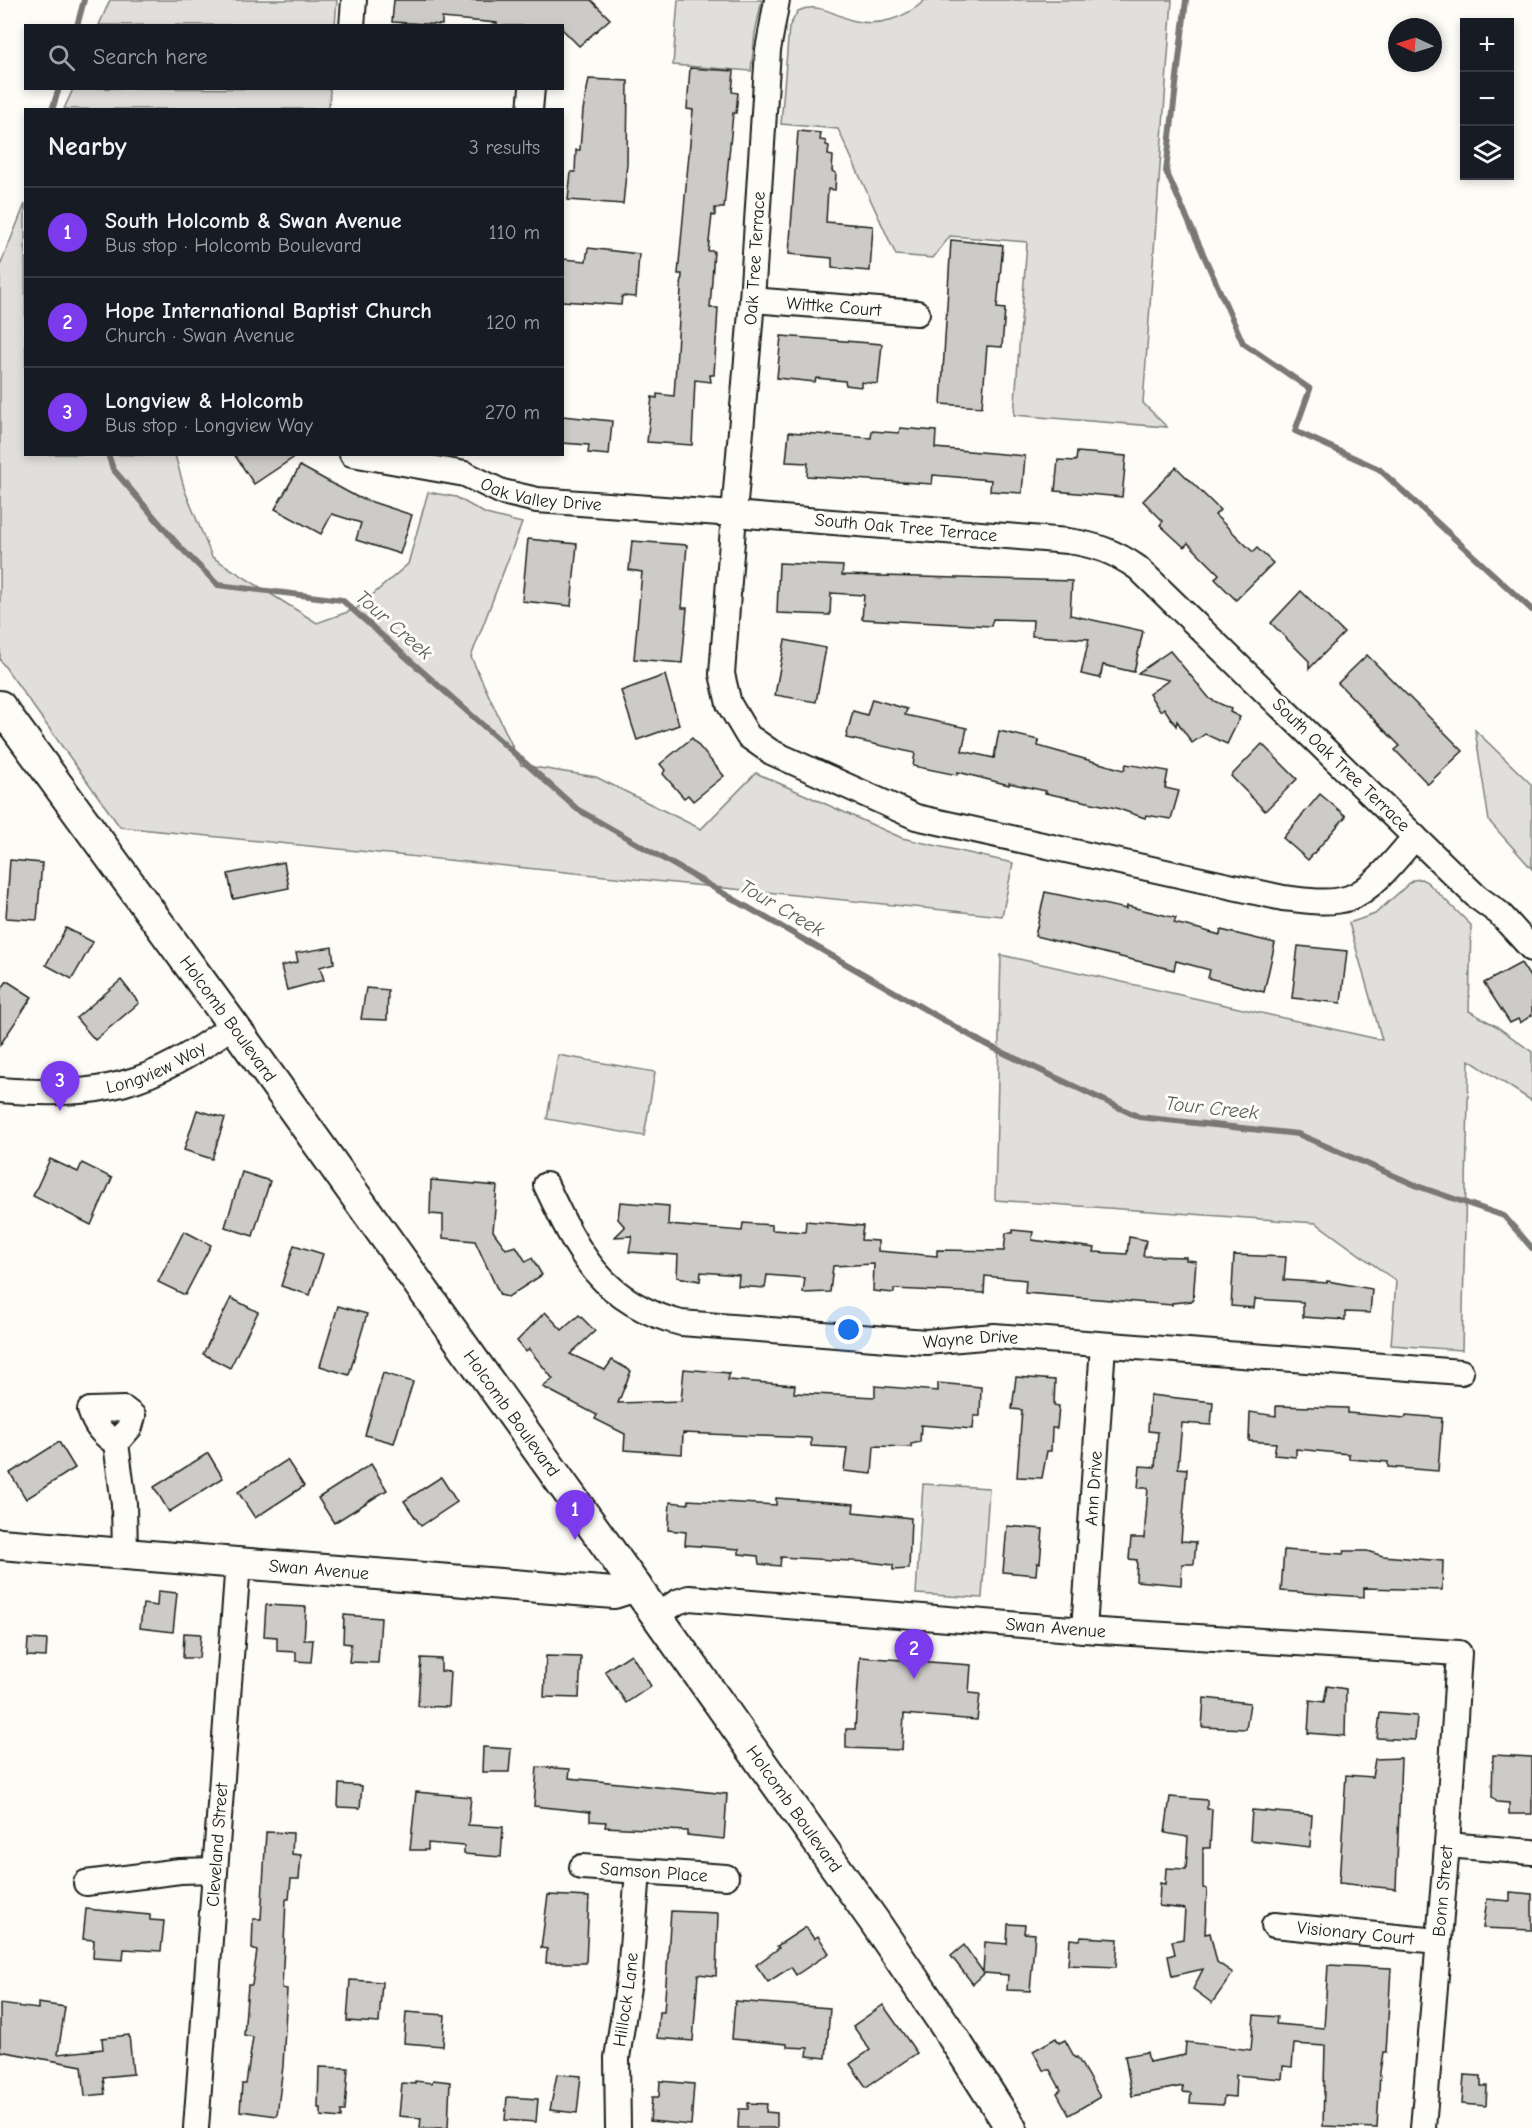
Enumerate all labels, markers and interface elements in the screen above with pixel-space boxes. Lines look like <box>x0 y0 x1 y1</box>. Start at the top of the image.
north arrow <box>1388 18 1442 72</box>
map controls <box>1460 18 1514 180</box>
button: + <box>1460 18 1514 72</box>
search box <box>24 24 564 90</box>
icon: search <box>45 41 78 74</box>
text: Search here <box>93 44 208 70</box>
button: − <box>1460 72 1514 126</box>
button: layers <box>1460 126 1514 180</box>
text: Nearby <box>48 132 127 162</box>
text: 3 results <box>469 136 540 159</box>
street label: Oak Tree Terrace <box>739 191 769 326</box>
text: South Holcomb & Swan Avenue <box>105 208 402 234</box>
text: 1 <box>64 221 71 244</box>
text: 110 m <box>489 221 540 244</box>
text: Bus stop · Holcomb Boulevard <box>105 234 362 257</box>
street label: Wittke Court <box>785 292 883 321</box>
text: Hope International Baptist Church <box>105 298 432 324</box>
text: 2 <box>63 311 72 334</box>
text: 120 m <box>486 311 540 334</box>
text: Church · Swan Avenue <box>105 324 294 347</box>
text: Longview & Holcomb <box>105 388 303 414</box>
text: 3 <box>63 401 72 424</box>
text: 270 m <box>485 401 540 424</box>
text: Bus stop · Longview Way <box>105 414 313 437</box>
street label: Oak Valley Drive <box>477 473 602 515</box>
street label: South Oak Tree Terrace <box>814 510 998 546</box>
water label: Tour Creek <box>351 586 437 665</box>
street label: South Oak Tree Terrace <box>1268 694 1414 836</box>
water label: Tour Creek <box>736 875 829 942</box>
street label: Holcomb Boulevard <box>175 951 281 1086</box>
street label: Longview Way <box>104 1036 210 1098</box>
pin: 3 <box>40 1062 80 1111</box>
water label: Tour Creek <box>1164 1092 1260 1124</box>
your location <box>834 1315 863 1344</box>
street label: Wayne Drive <box>922 1325 1019 1353</box>
street label: Holcomb Boulevard <box>459 1346 564 1481</box>
street label: Ann Drive <box>1080 1450 1106 1527</box>
pin: 1 <box>556 1490 594 1540</box>
street label: Swan Avenue <box>268 1555 370 1584</box>
street label: Swan Avenue <box>1005 1613 1107 1642</box>
pin: 2 <box>894 1630 934 1679</box>
street label: Holcomb Boulevard <box>742 1741 846 1876</box>
street label: Cleveland Street <box>202 1781 232 1907</box>
street label: Bonn Street <box>1429 1844 1458 1938</box>
street label: Samson Place <box>599 1858 708 1886</box>
street label: Visionary Court <box>1296 1917 1416 1949</box>
street label: Hillock Lane <box>608 1952 642 2048</box>

